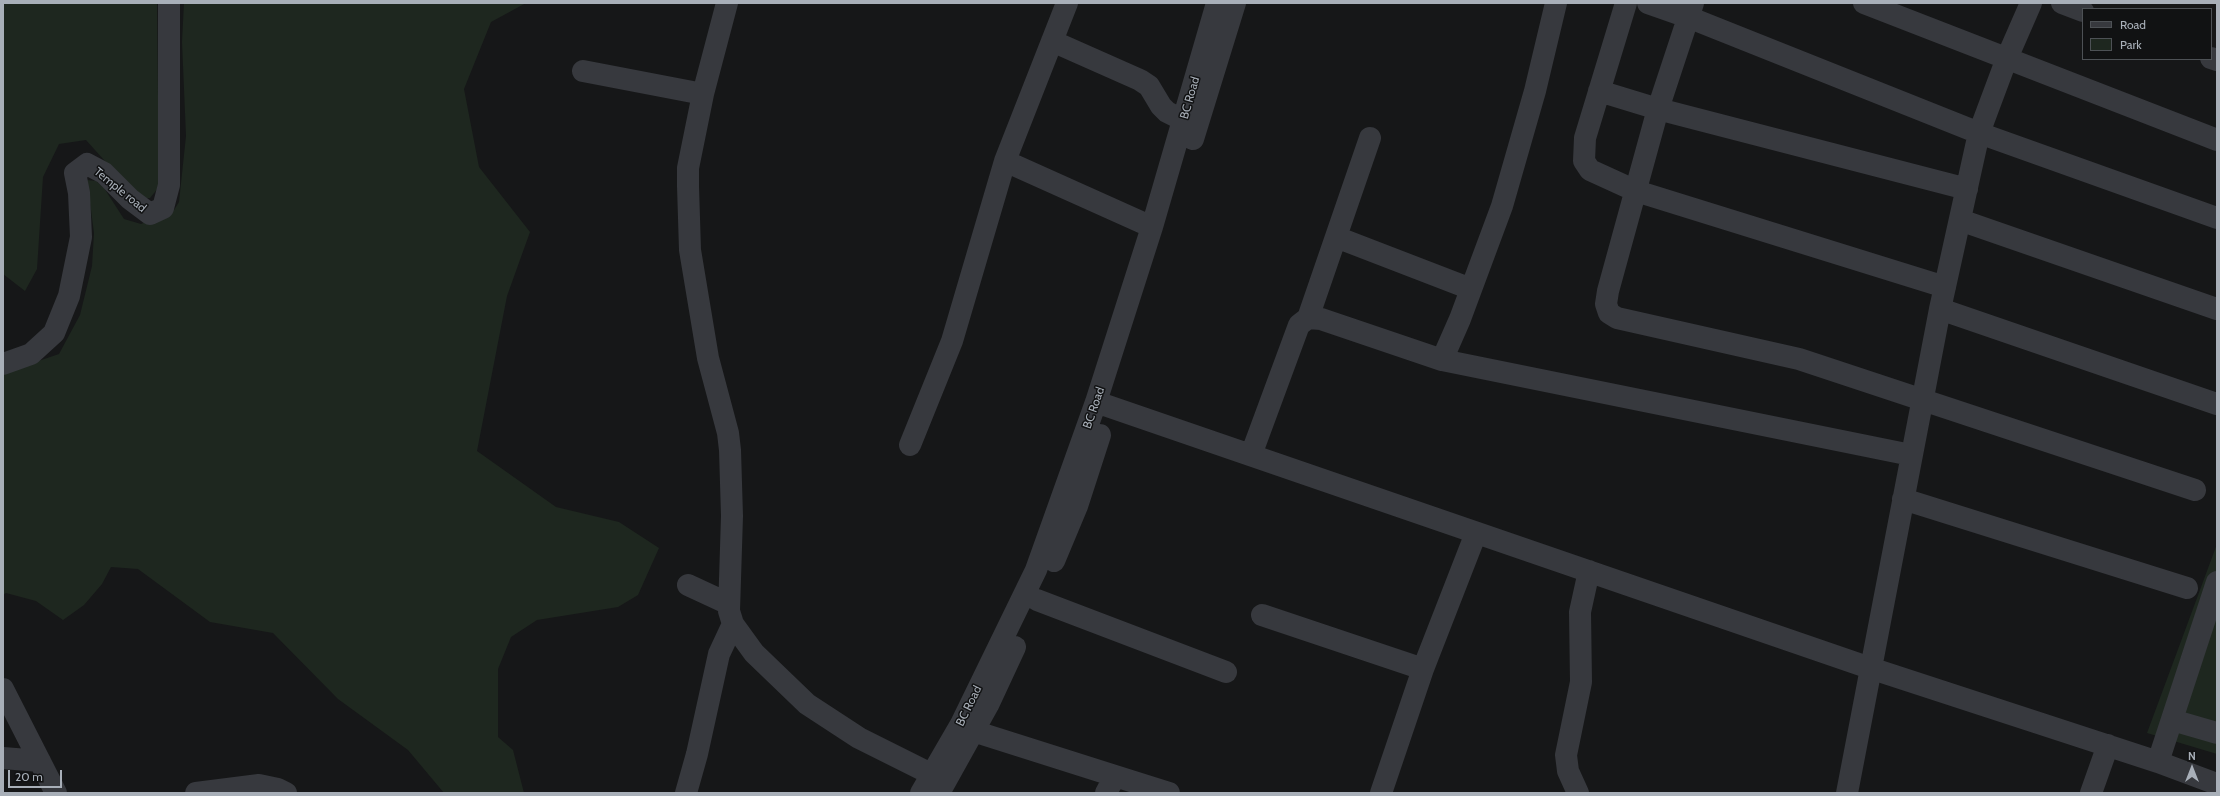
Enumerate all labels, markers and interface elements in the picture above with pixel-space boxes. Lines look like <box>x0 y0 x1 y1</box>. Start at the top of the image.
legend <box>2082 8 2212 60</box>
text: Road <box>2120 17 2146 32</box>
text: Park <box>2120 37 2142 52</box>
street label: BC Road <box>1177 75 1203 121</box>
street label: Temple road <box>91 165 149 215</box>
street label: BC Road <box>1080 385 1108 431</box>
street label: BC Road <box>953 683 985 729</box>
north arrow <box>2172 748 2212 788</box>
text: N <box>2188 749 2196 763</box>
scale bar <box>10 762 64 788</box>
text: 20 m <box>15 769 43 784</box>

